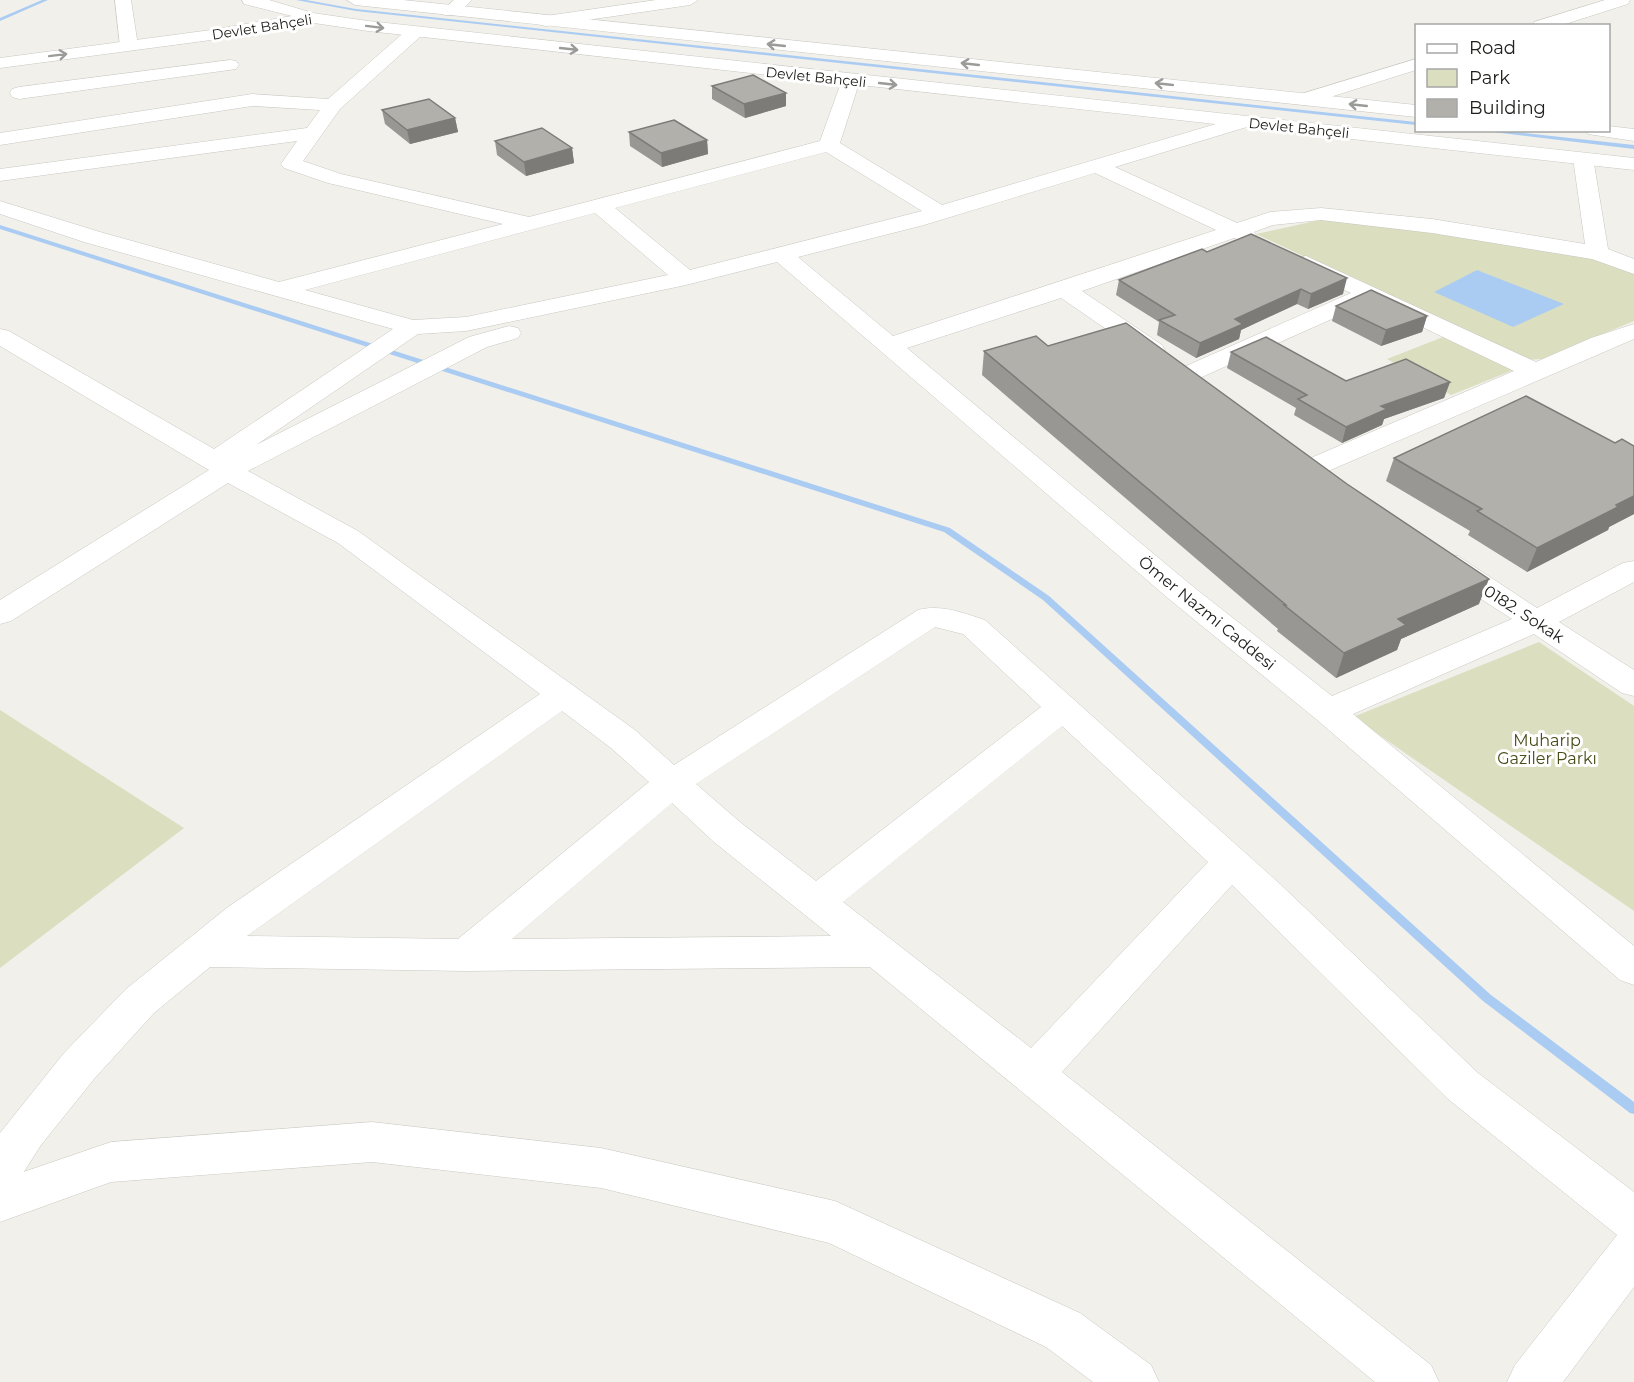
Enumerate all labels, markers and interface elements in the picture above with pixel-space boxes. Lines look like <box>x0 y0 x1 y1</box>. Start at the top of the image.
street label: Devlet Bahçeli <box>211 10 313 44</box>
one-way arrow <box>365 22 385 33</box>
legend <box>1415 24 1610 132</box>
text: Road <box>1469 37 1516 59</box>
one-way arrow <box>767 39 787 50</box>
one-way arrow <box>559 44 579 55</box>
one-way arrow <box>48 50 67 61</box>
one-way arrow <box>961 58 981 69</box>
street label: Devlet Bahçeli <box>765 63 867 91</box>
text: Park <box>1469 67 1510 89</box>
one-way arrow <box>1155 78 1175 89</box>
one-way arrow <box>878 79 898 90</box>
text: Building <box>1469 97 1546 119</box>
one-way arrow <box>1349 99 1369 110</box>
street label: Devlet Bahçeli <box>1248 114 1350 142</box>
street label: Ömer Nazmi Caddesi <box>1135 551 1280 674</box>
street label: 0182. Sokak <box>1480 581 1568 647</box>
park label: Muharip Gaziler Parkı <box>1497 731 1597 768</box>

